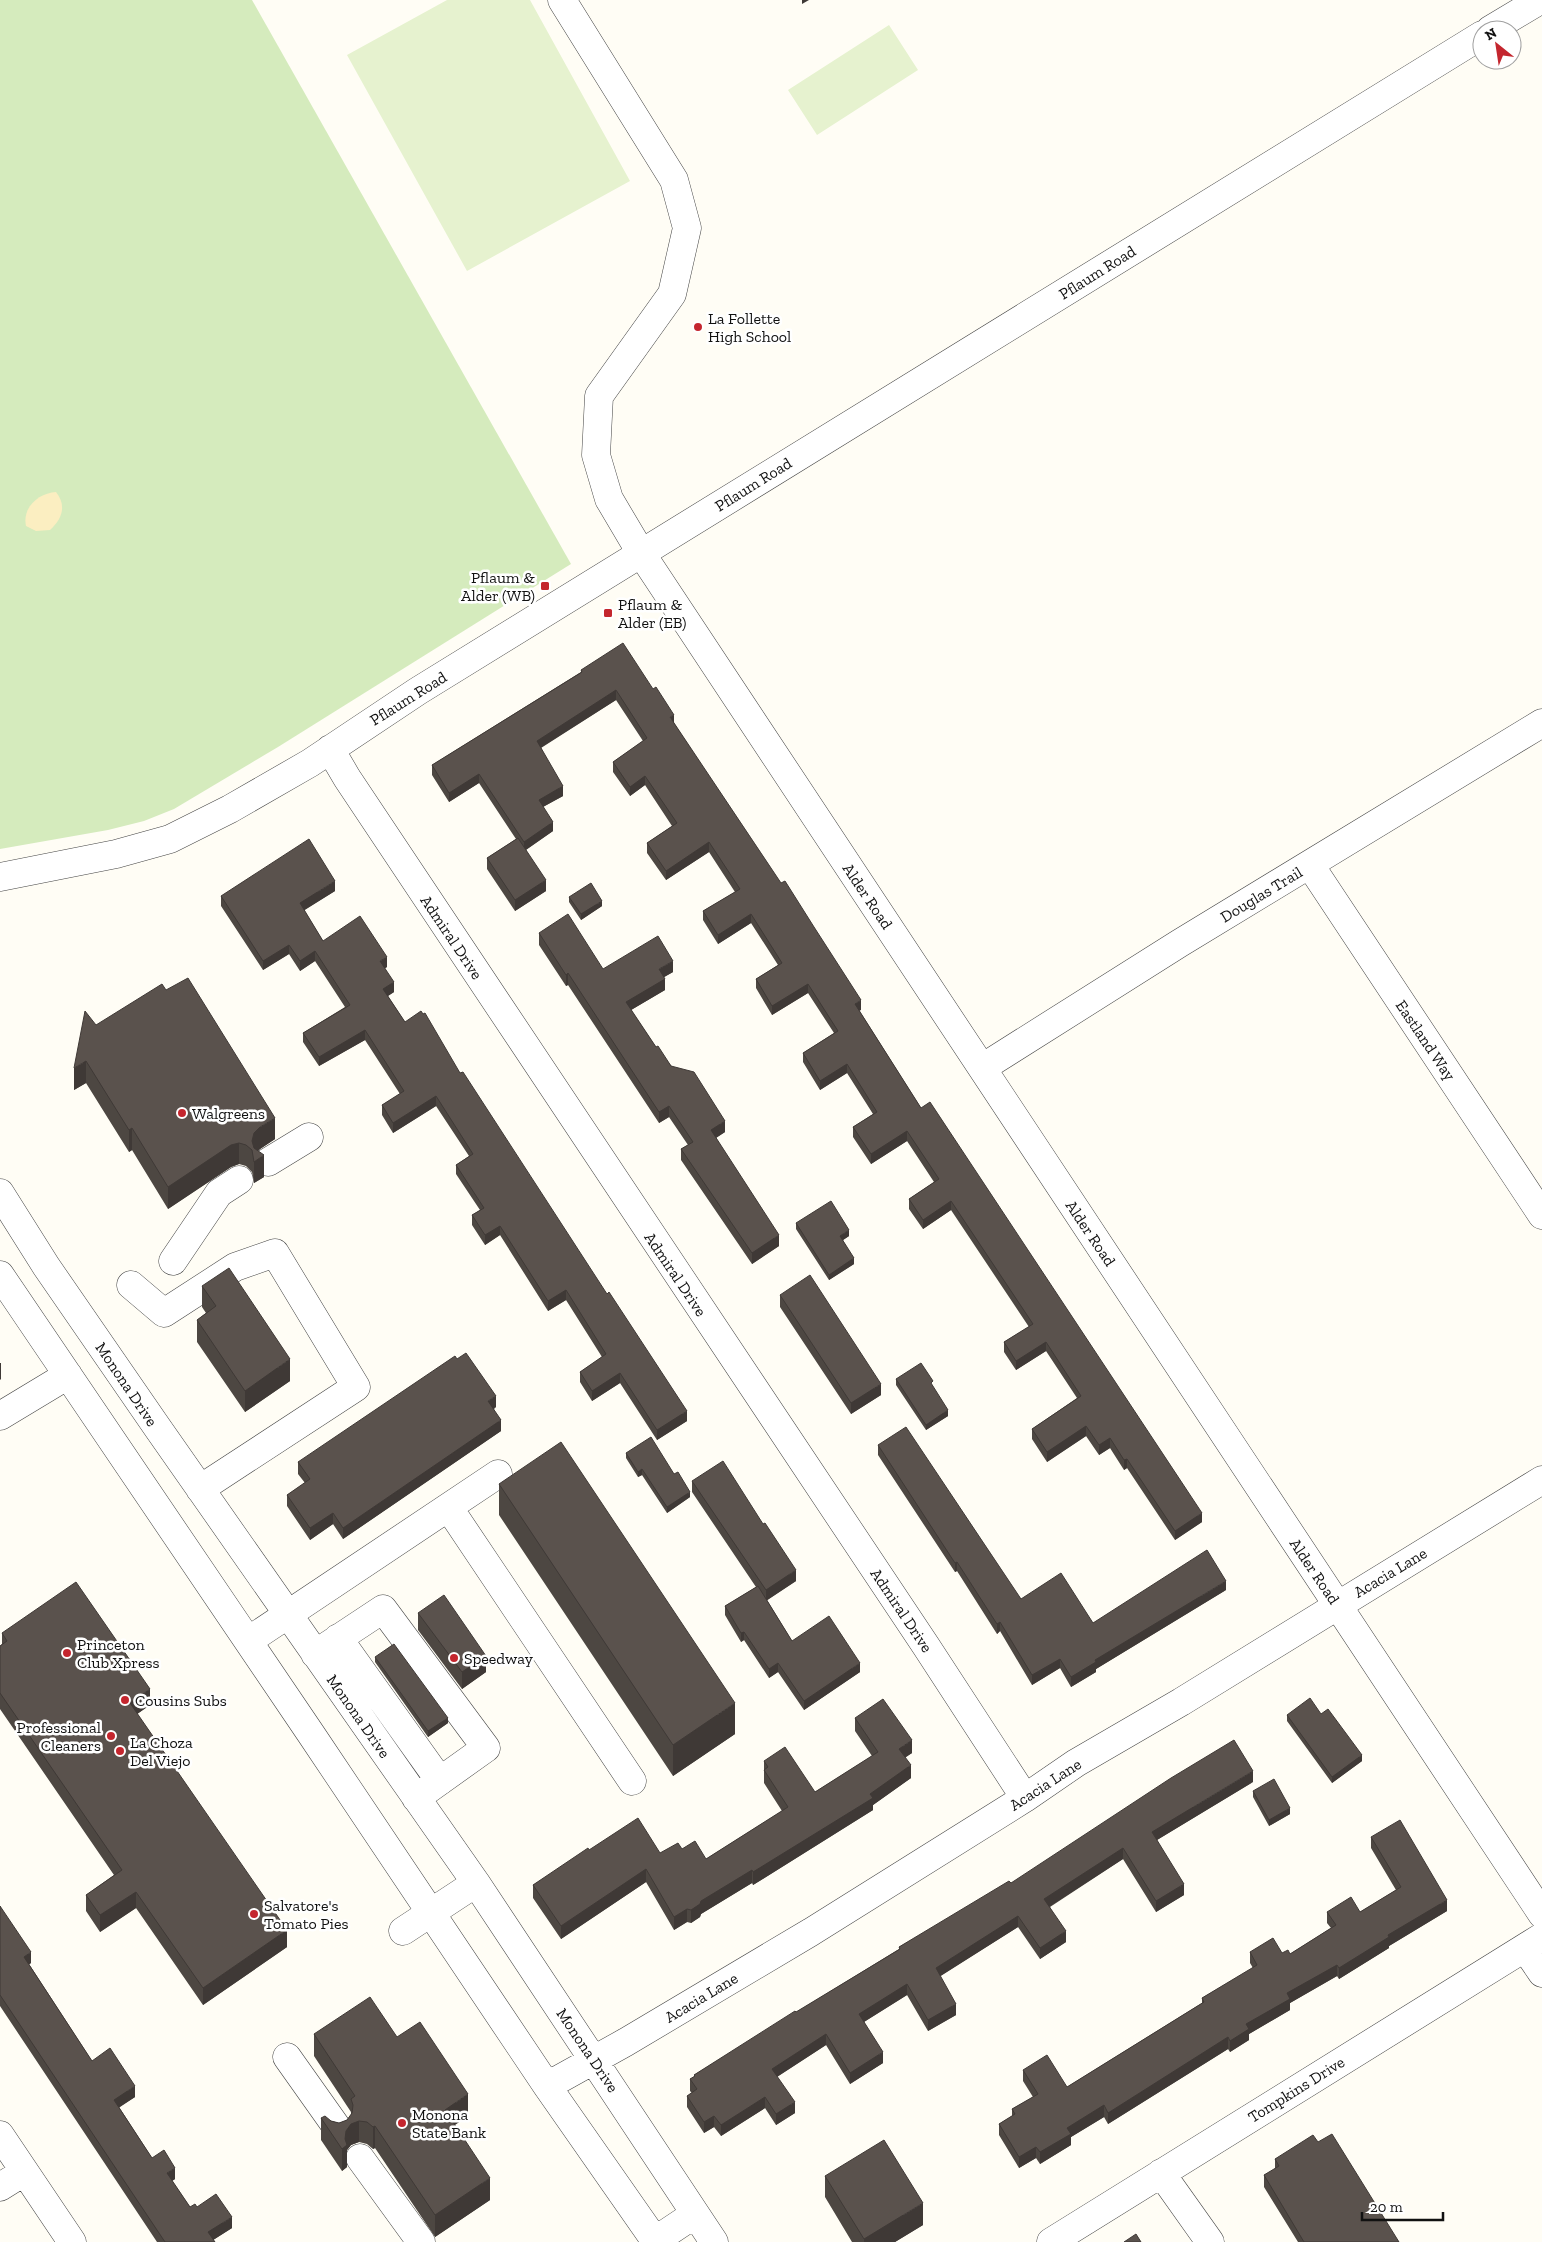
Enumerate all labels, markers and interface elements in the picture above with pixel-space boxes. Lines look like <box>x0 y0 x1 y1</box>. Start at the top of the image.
north arrow <box>1472 20 1522 70</box>
text: N <box>1482 24 1500 44</box>
street label: Pflaum Road <box>1055 241 1139 303</box>
place label: La Follette High School <box>708 309 791 346</box>
marker: La Follette High School <box>692 321 704 333</box>
street label: Pflaum Road <box>711 453 795 515</box>
place label: Pflaum & Alder (WB) <box>461 568 535 605</box>
marker: Pflaum & Alder (WB) <box>539 580 551 592</box>
place label: Pflaum & Alder (EB) <box>618 595 686 632</box>
marker: Pflaum & Alder (EB) <box>602 607 614 619</box>
street label: Pflaum Road <box>366 667 450 729</box>
street label: Alder Road <box>839 860 897 933</box>
street label: Douglas Trail <box>1217 862 1306 926</box>
street label: Admiral Drive <box>417 892 487 983</box>
street label: Eastland Way <box>1392 996 1460 1085</box>
place label: Walgreens <box>192 1104 265 1123</box>
marker: Walgreens <box>176 1107 188 1119</box>
street label: Alder Road <box>1062 1197 1120 1270</box>
street label: Admiral Drive <box>641 1229 711 1320</box>
street label: Monona Drive <box>91 1339 162 1430</box>
street label: Alder Road <box>1286 1535 1344 1608</box>
street label: Acacia Lane <box>1350 1543 1430 1602</box>
street label: Admiral Drive <box>867 1565 937 1656</box>
place label: Princeton Club Xpress <box>77 1635 160 1672</box>
marker: Princeton Club Xpress <box>61 1647 73 1659</box>
place label: Speedway <box>464 1649 534 1668</box>
marker: Speedway <box>448 1652 460 1664</box>
street label: Monona Drive <box>323 1671 394 1762</box>
place label: Cousins Subs <box>135 1691 227 1710</box>
marker: Cousins Subs <box>119 1694 131 1706</box>
place label: Professional Cleaners <box>17 1718 101 1755</box>
marker: Professional Cleaners <box>105 1730 117 1742</box>
place label: La Choza Del Viejo <box>130 1733 193 1770</box>
marker: La Choza Del Viejo <box>114 1745 126 1757</box>
street label: Acacia Lane <box>1006 1754 1085 1815</box>
place label: Salvatore's Tomato Pies <box>264 1896 349 1933</box>
marker: Salvatore's Tomato Pies <box>248 1908 260 1920</box>
street label: Acacia Lane <box>661 1968 741 2027</box>
street label: Monona Drive <box>552 2005 623 2096</box>
street label: Tompkins Drive <box>1245 2052 1348 2127</box>
place label: Monona State Bank <box>412 2105 487 2142</box>
marker: Monona State Bank <box>396 2117 408 2129</box>
scale bar <box>1362 2190 1443 2222</box>
text: 20 m <box>1370 2198 1403 2216</box>

